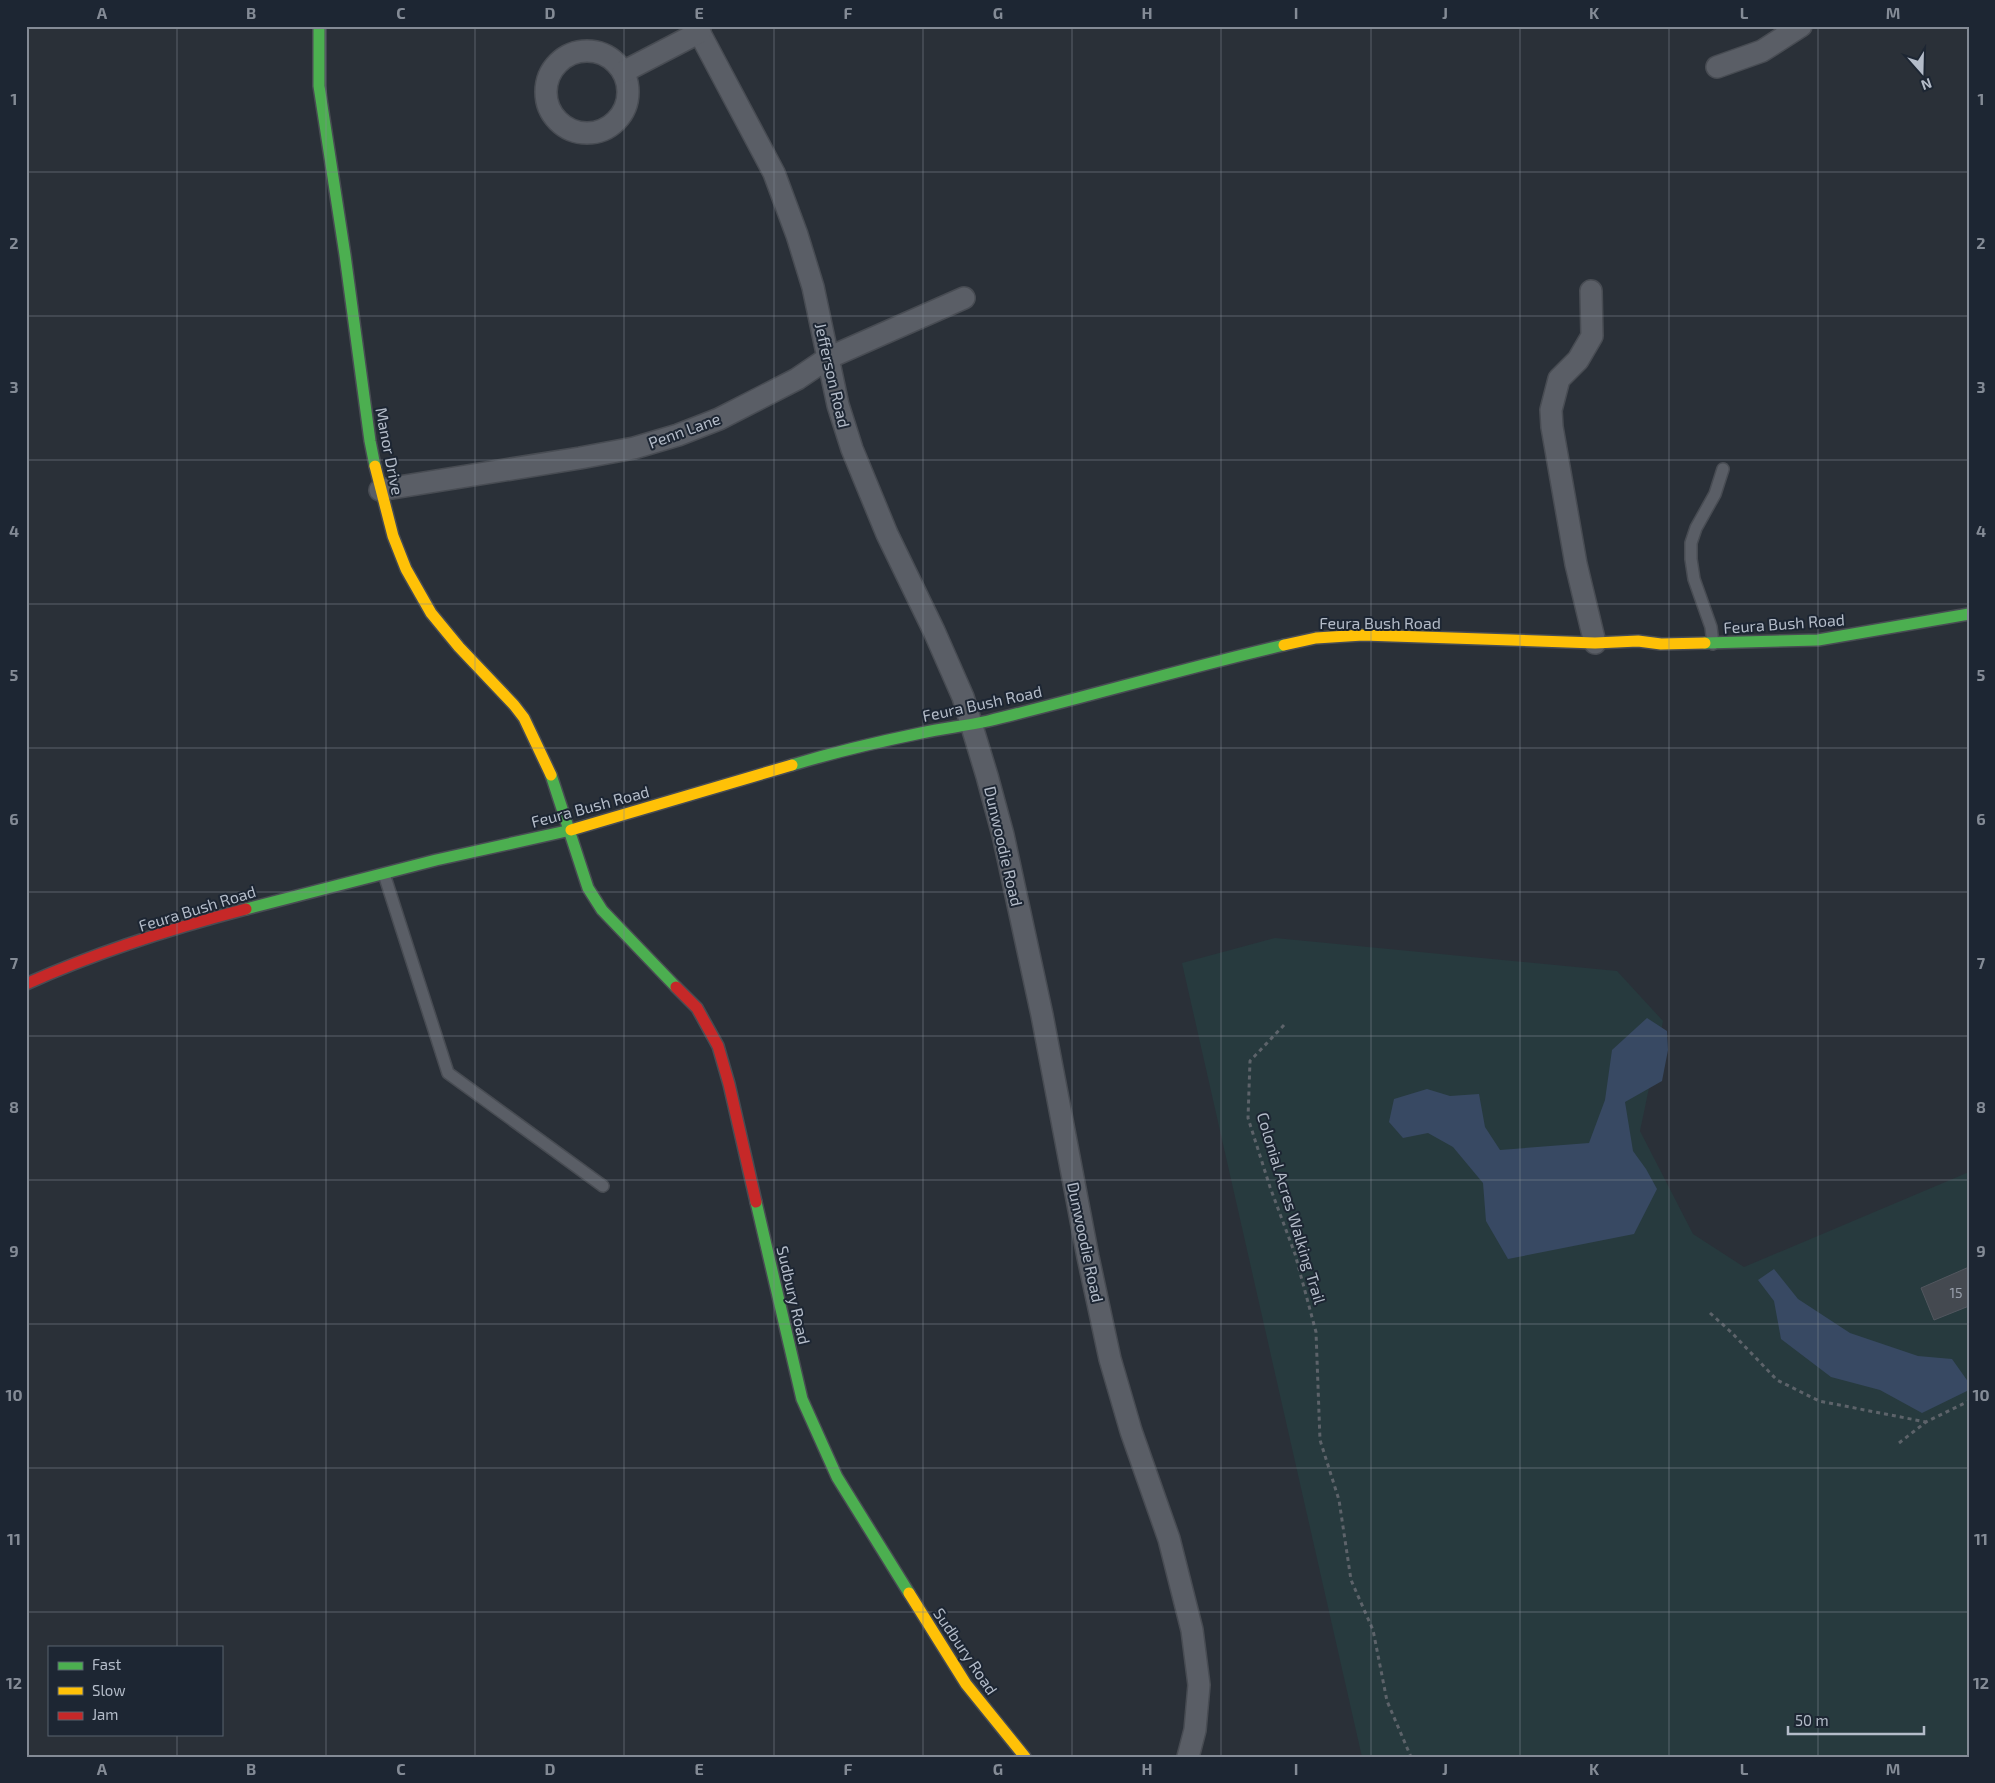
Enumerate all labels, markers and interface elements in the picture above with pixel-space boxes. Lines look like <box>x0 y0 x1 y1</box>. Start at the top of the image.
text: A <box>97 3 108 22</box>
text: B <box>246 3 256 22</box>
text: C <box>396 3 406 22</box>
text: D <box>545 3 556 22</box>
text: E <box>694 3 704 22</box>
text: F <box>844 3 853 22</box>
text: G <box>993 3 1003 22</box>
text: H <box>1141 3 1153 22</box>
text: I <box>1294 3 1298 22</box>
text: J <box>1442 3 1448 22</box>
text: K <box>1589 3 1600 22</box>
text: L <box>1740 3 1749 22</box>
text: M <box>1886 3 1900 22</box>
north arrow <box>1898 48 1948 98</box>
text: N <box>1919 75 1934 94</box>
text: 1 <box>11 89 17 108</box>
text: 1 <box>1978 89 1984 108</box>
text: 2 <box>9 233 19 252</box>
text: 2 <box>1976 233 1986 252</box>
street label: Jefferson Road <box>812 321 854 429</box>
text: 3 <box>9 377 19 396</box>
text: 3 <box>1976 377 1986 396</box>
street label: Manor Drive <box>372 406 408 496</box>
street label: Penn Lane <box>646 408 722 452</box>
text: 4 <box>9 521 19 540</box>
text: 4 <box>1976 521 1986 540</box>
street label: Feura Bush Road <box>1723 609 1845 637</box>
street label: Feura Bush Road <box>1319 613 1441 632</box>
text: 5 <box>10 665 19 684</box>
text: 5 <box>1977 665 1986 684</box>
street label: Feura Bush Road <box>920 681 1044 725</box>
street label: Feura Bush Road <box>529 781 651 831</box>
street label: Dunwoodie Road <box>981 784 1027 908</box>
text: 6 <box>9 809 19 828</box>
text: 6 <box>1976 809 1986 828</box>
street label: Feura Bush Road <box>136 881 258 935</box>
text: 7 <box>10 953 19 972</box>
text: 7 <box>1977 953 1986 972</box>
text: 8 <box>9 1097 19 1116</box>
text: 8 <box>1976 1097 1986 1116</box>
street label: Colonial Acres Walking Trail <box>1254 1110 1330 1306</box>
street label: Dunwoodie Road <box>1064 1180 1108 1304</box>
text: 9 <box>9 1241 19 1260</box>
text: 9 <box>1976 1241 1986 1260</box>
street label: Sudbury Road <box>773 1244 815 1346</box>
house number: 15 <box>1949 1284 1963 1301</box>
text: 10 <box>5 1385 23 1404</box>
text: 10 <box>1972 1385 1990 1404</box>
text: 11 <box>7 1529 21 1548</box>
text: 11 <box>1974 1529 1988 1548</box>
street label: Sudbury Road <box>930 1604 1002 1698</box>
legend <box>48 1646 222 1736</box>
text: Fast <box>92 1655 122 1673</box>
text: 12 <box>6 1673 22 1692</box>
text: 12 <box>1973 1673 1989 1692</box>
text: Slow <box>92 1681 126 1699</box>
scale bar <box>1788 1703 1924 1735</box>
text: Jam <box>92 1705 118 1723</box>
text: 50 m <box>1795 1711 1829 1729</box>
text: A <box>97 1759 108 1778</box>
text: B <box>246 1759 256 1778</box>
text: C <box>396 1759 406 1778</box>
text: D <box>545 1759 556 1778</box>
text: E <box>694 1759 704 1778</box>
text: F <box>844 1759 853 1778</box>
text: G <box>993 1759 1003 1778</box>
text: H <box>1141 1759 1153 1778</box>
text: I <box>1294 1759 1298 1778</box>
text: J <box>1442 1759 1448 1778</box>
text: K <box>1589 1759 1600 1778</box>
text: L <box>1740 1759 1749 1778</box>
text: M <box>1886 1759 1900 1778</box>

